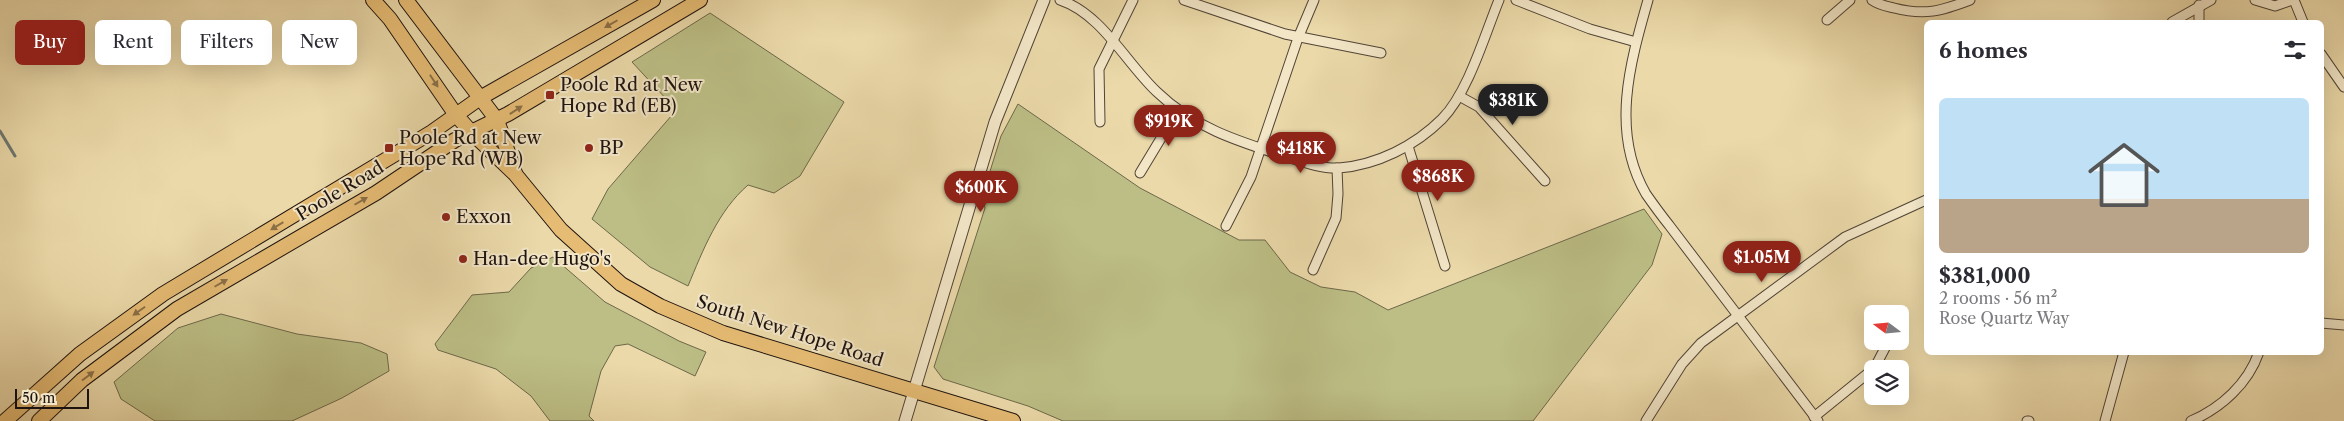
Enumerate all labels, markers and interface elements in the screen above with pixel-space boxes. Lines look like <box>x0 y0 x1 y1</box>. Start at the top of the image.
chip: Buy <box>15 20 85 65</box>
chip: Rent <box>95 20 171 65</box>
chip: Filters <box>181 20 272 65</box>
chip: New <box>282 20 357 65</box>
one-way arrow <box>603 20 618 28</box>
icon: filters <box>2281 36 2309 64</box>
text: 6 homes <box>1939 38 2028 63</box>
one-way arrow <box>429 74 439 87</box>
place label: Poole Rd at New Hope Rd (EB) <box>560 74 704 117</box>
pin: $381K <box>1478 84 1548 126</box>
marker: Poole Rd at New Hope Rd (EB) <box>544 89 556 101</box>
text: $381K <box>1489 90 1537 110</box>
pin: $919K <box>1134 104 1204 147</box>
one-way arrow <box>509 105 522 114</box>
text: $919K <box>1145 111 1193 131</box>
place label: Poole Rd at New Hope Rd (WB) <box>399 127 543 170</box>
icon: home <box>2079 130 2169 220</box>
pin: $418K <box>1266 132 1336 174</box>
place label: BP <box>599 137 624 159</box>
text: $418K <box>1277 138 1325 158</box>
marker: Poole Rd at New Hope Rd (WB) <box>383 142 395 154</box>
marker: BP <box>583 142 595 154</box>
street label: Poole Road <box>292 156 388 226</box>
pin: $868K <box>1403 160 1473 202</box>
text: $868K <box>1413 166 1463 186</box>
pin: $600K <box>946 170 1016 213</box>
text: $600K <box>955 177 1007 197</box>
one-way arrow <box>355 197 368 206</box>
place label: Exxon <box>456 206 511 228</box>
marker: Exxon <box>440 211 452 223</box>
one-way arrow <box>270 221 283 230</box>
pin: $1.05M <box>1721 240 1803 283</box>
text: $1.05M <box>1734 247 1790 267</box>
place label: Han-dee Hugo's <box>473 248 611 270</box>
marker: Han-dee Hugo's <box>457 253 469 265</box>
text: $381,000 <box>1939 263 2031 288</box>
one-way arrow <box>214 279 228 288</box>
text: 2 rooms · 56 m² <box>1939 288 2057 308</box>
street label: South New Hope Road <box>694 290 886 372</box>
north arrow <box>1864 305 1909 350</box>
map controls <box>1864 305 1909 405</box>
one-way arrow <box>132 306 146 316</box>
text: Rose Quartz Way <box>1939 308 2070 328</box>
button: layers <box>1864 360 1909 405</box>
one-way arrow <box>81 370 94 381</box>
scale bar <box>15 386 89 409</box>
text: 50 m <box>22 389 55 407</box>

